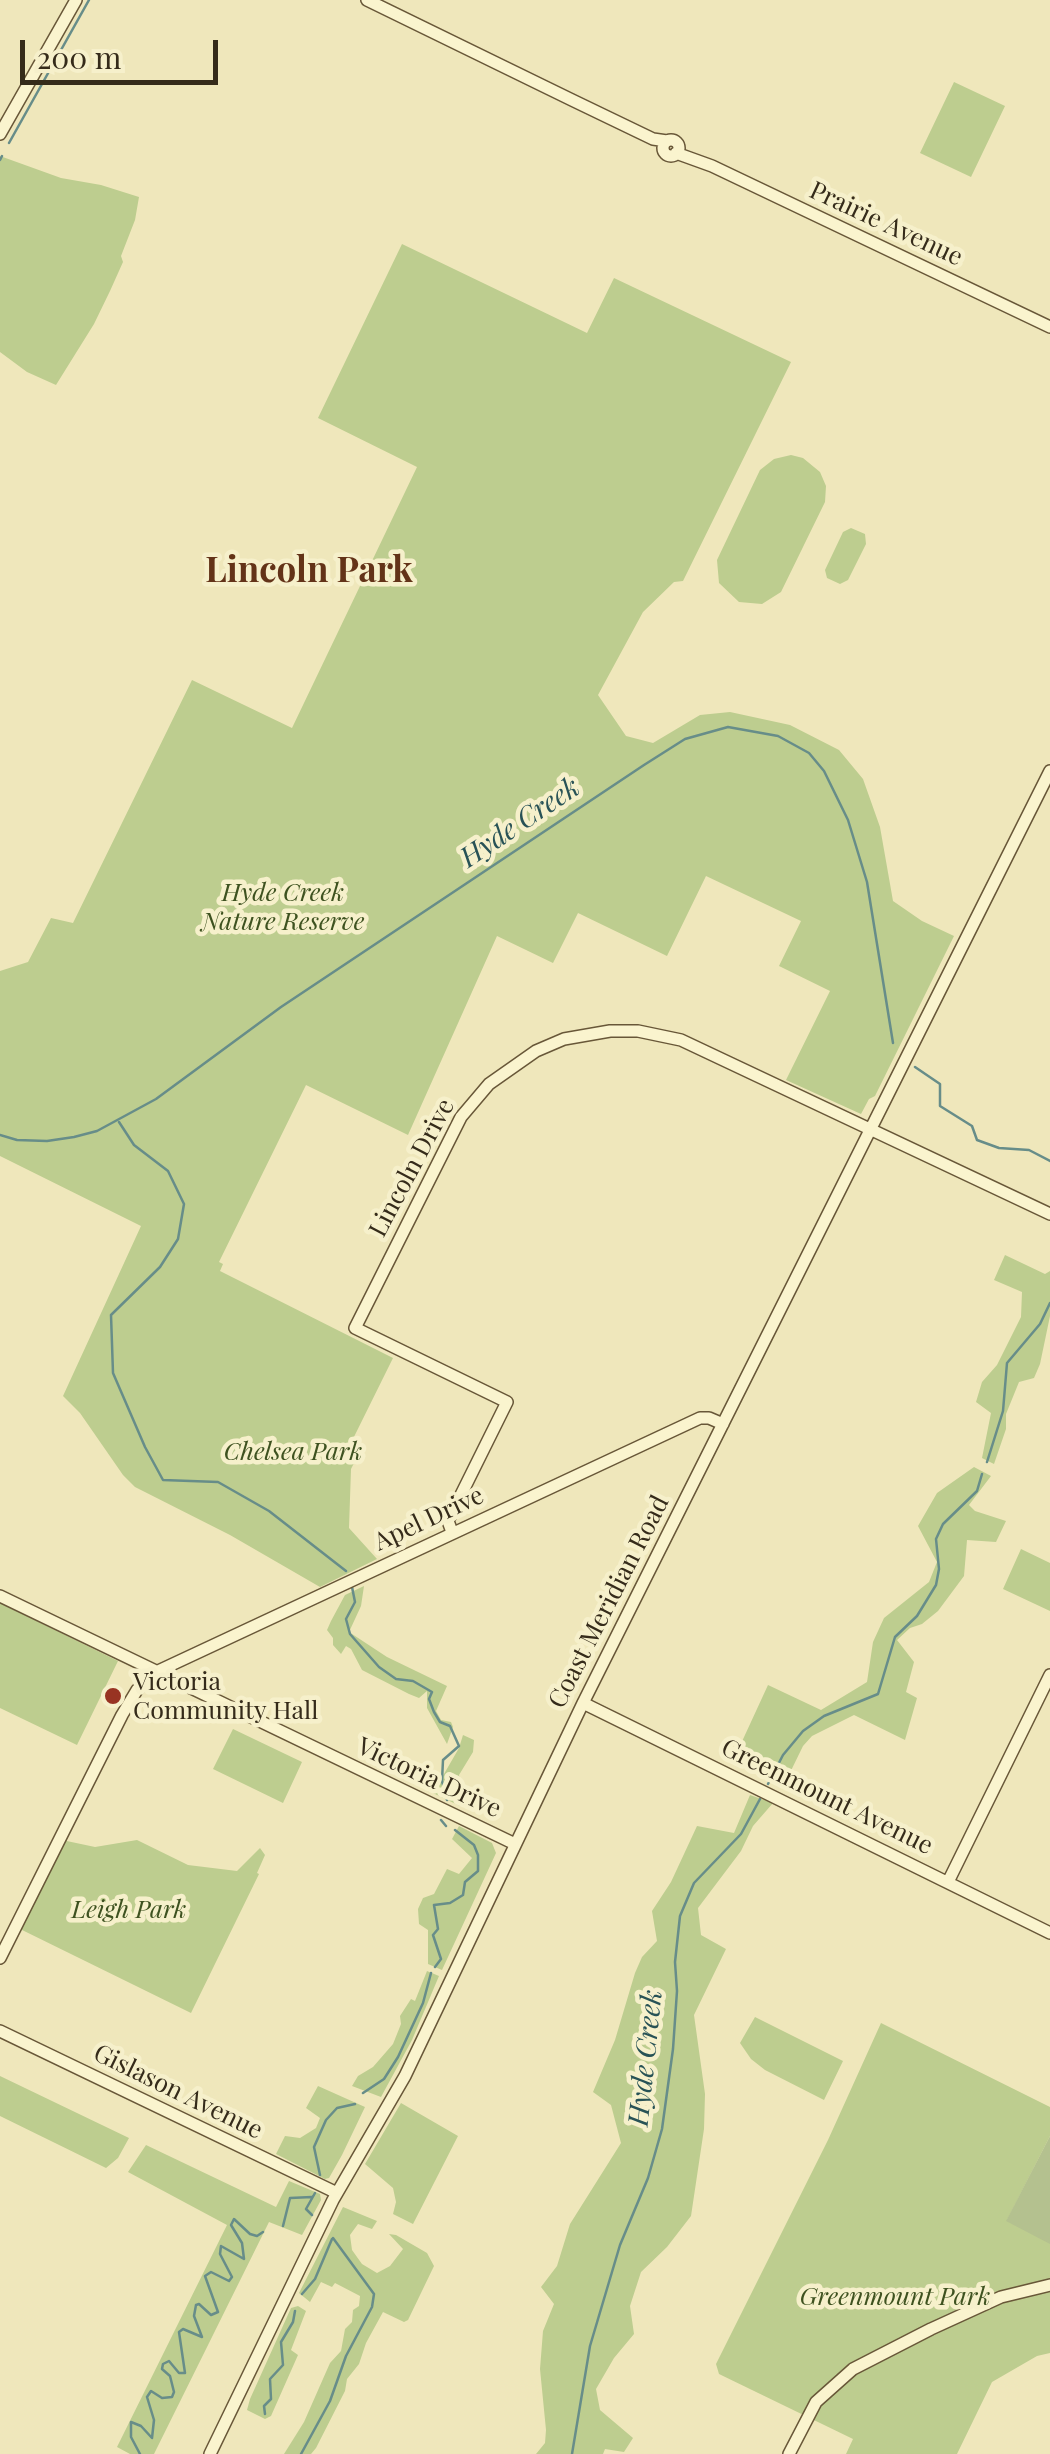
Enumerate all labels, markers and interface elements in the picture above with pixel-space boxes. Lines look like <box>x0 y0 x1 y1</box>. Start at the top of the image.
scale bar <box>25 20 222 82</box>
text: 200 m <box>37 37 121 77</box>
street label: Prairie Avenue <box>805 175 967 273</box>
district label: Lincoln Park <box>205 550 413 592</box>
water label: Hyde Creek <box>454 771 586 875</box>
park label: Hyde Creek Nature Reserve <box>202 878 364 937</box>
street label: Lincoln Drive <box>363 1094 461 1242</box>
park label: Chelsea Park <box>224 1437 362 1467</box>
street label: Apel Drive <box>369 1481 489 1557</box>
street label: Coast Meridian Road <box>542 1491 676 1713</box>
place label: Victoria Community Hall <box>133 1667 318 1726</box>
marker: Victoria Community Hall <box>102 1685 124 1707</box>
street label: Victoria Drive <box>352 1732 506 1824</box>
street label: Greenmount Avenue <box>716 1733 938 1861</box>
park label: Leigh Park <box>72 1895 186 1925</box>
water label: Hyde Creek <box>622 1988 670 2128</box>
street label: Gislason Avenue <box>89 2038 267 2146</box>
park label: Greenmount Park <box>800 2282 990 2312</box>

